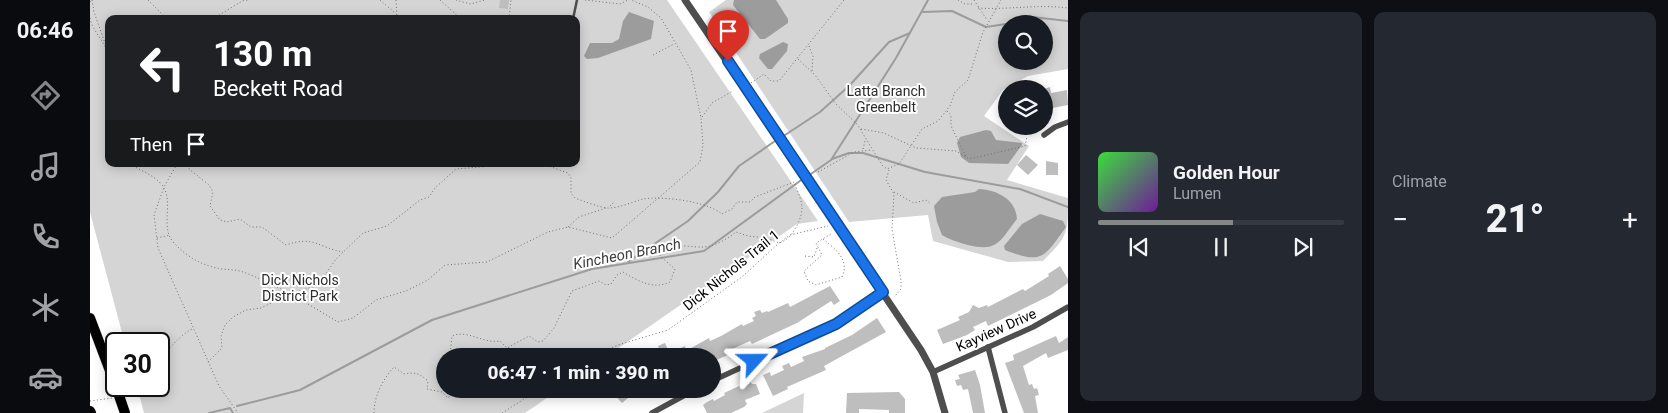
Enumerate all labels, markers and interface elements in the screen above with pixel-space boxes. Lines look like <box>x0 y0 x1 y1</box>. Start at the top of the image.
pin <box>707 10 749 61</box>
map controls <box>998 15 1053 135</box>
button: search <box>998 15 1053 70</box>
icon: arrive <box>714 17 742 45</box>
text: 06:46 <box>17 18 73 43</box>
text: 130 m <box>213 34 312 75</box>
icon: left <box>130 35 195 100</box>
text: Beckett Road <box>213 76 343 101</box>
icon: directions <box>28 78 63 113</box>
button: layers <box>998 80 1053 135</box>
park label: Latta Branch Greenbelt <box>847 83 925 115</box>
icon: arrive <box>182 130 210 158</box>
text: Then <box>130 133 172 156</box>
icon: music <box>28 149 63 184</box>
text: Golden Hour <box>1173 161 1280 184</box>
text: Climate <box>1392 172 1447 191</box>
text: Lumen <box>1173 184 1221 203</box>
text: 21° <box>1486 197 1544 241</box>
text: − <box>1392 203 1408 236</box>
text: + <box>1622 203 1638 236</box>
icon: phone <box>28 219 63 254</box>
street label: Dick Nichols Trail 1 <box>680 226 782 314</box>
icon: previous <box>1125 233 1153 261</box>
icon: pause <box>1207 233 1235 261</box>
icon: next <box>1289 233 1317 261</box>
water label: Kincheon Branch <box>572 235 682 273</box>
park label: Dick Nichols District Park <box>261 272 339 304</box>
icon: climate <box>28 290 63 325</box>
street label: Kayview Drive <box>953 305 1039 355</box>
speed limit sign: 30 <box>105 332 170 397</box>
position arrow <box>727 334 779 386</box>
icon: car <box>28 360 63 395</box>
text: 06:47 · 1 min · 390 m <box>487 361 670 384</box>

